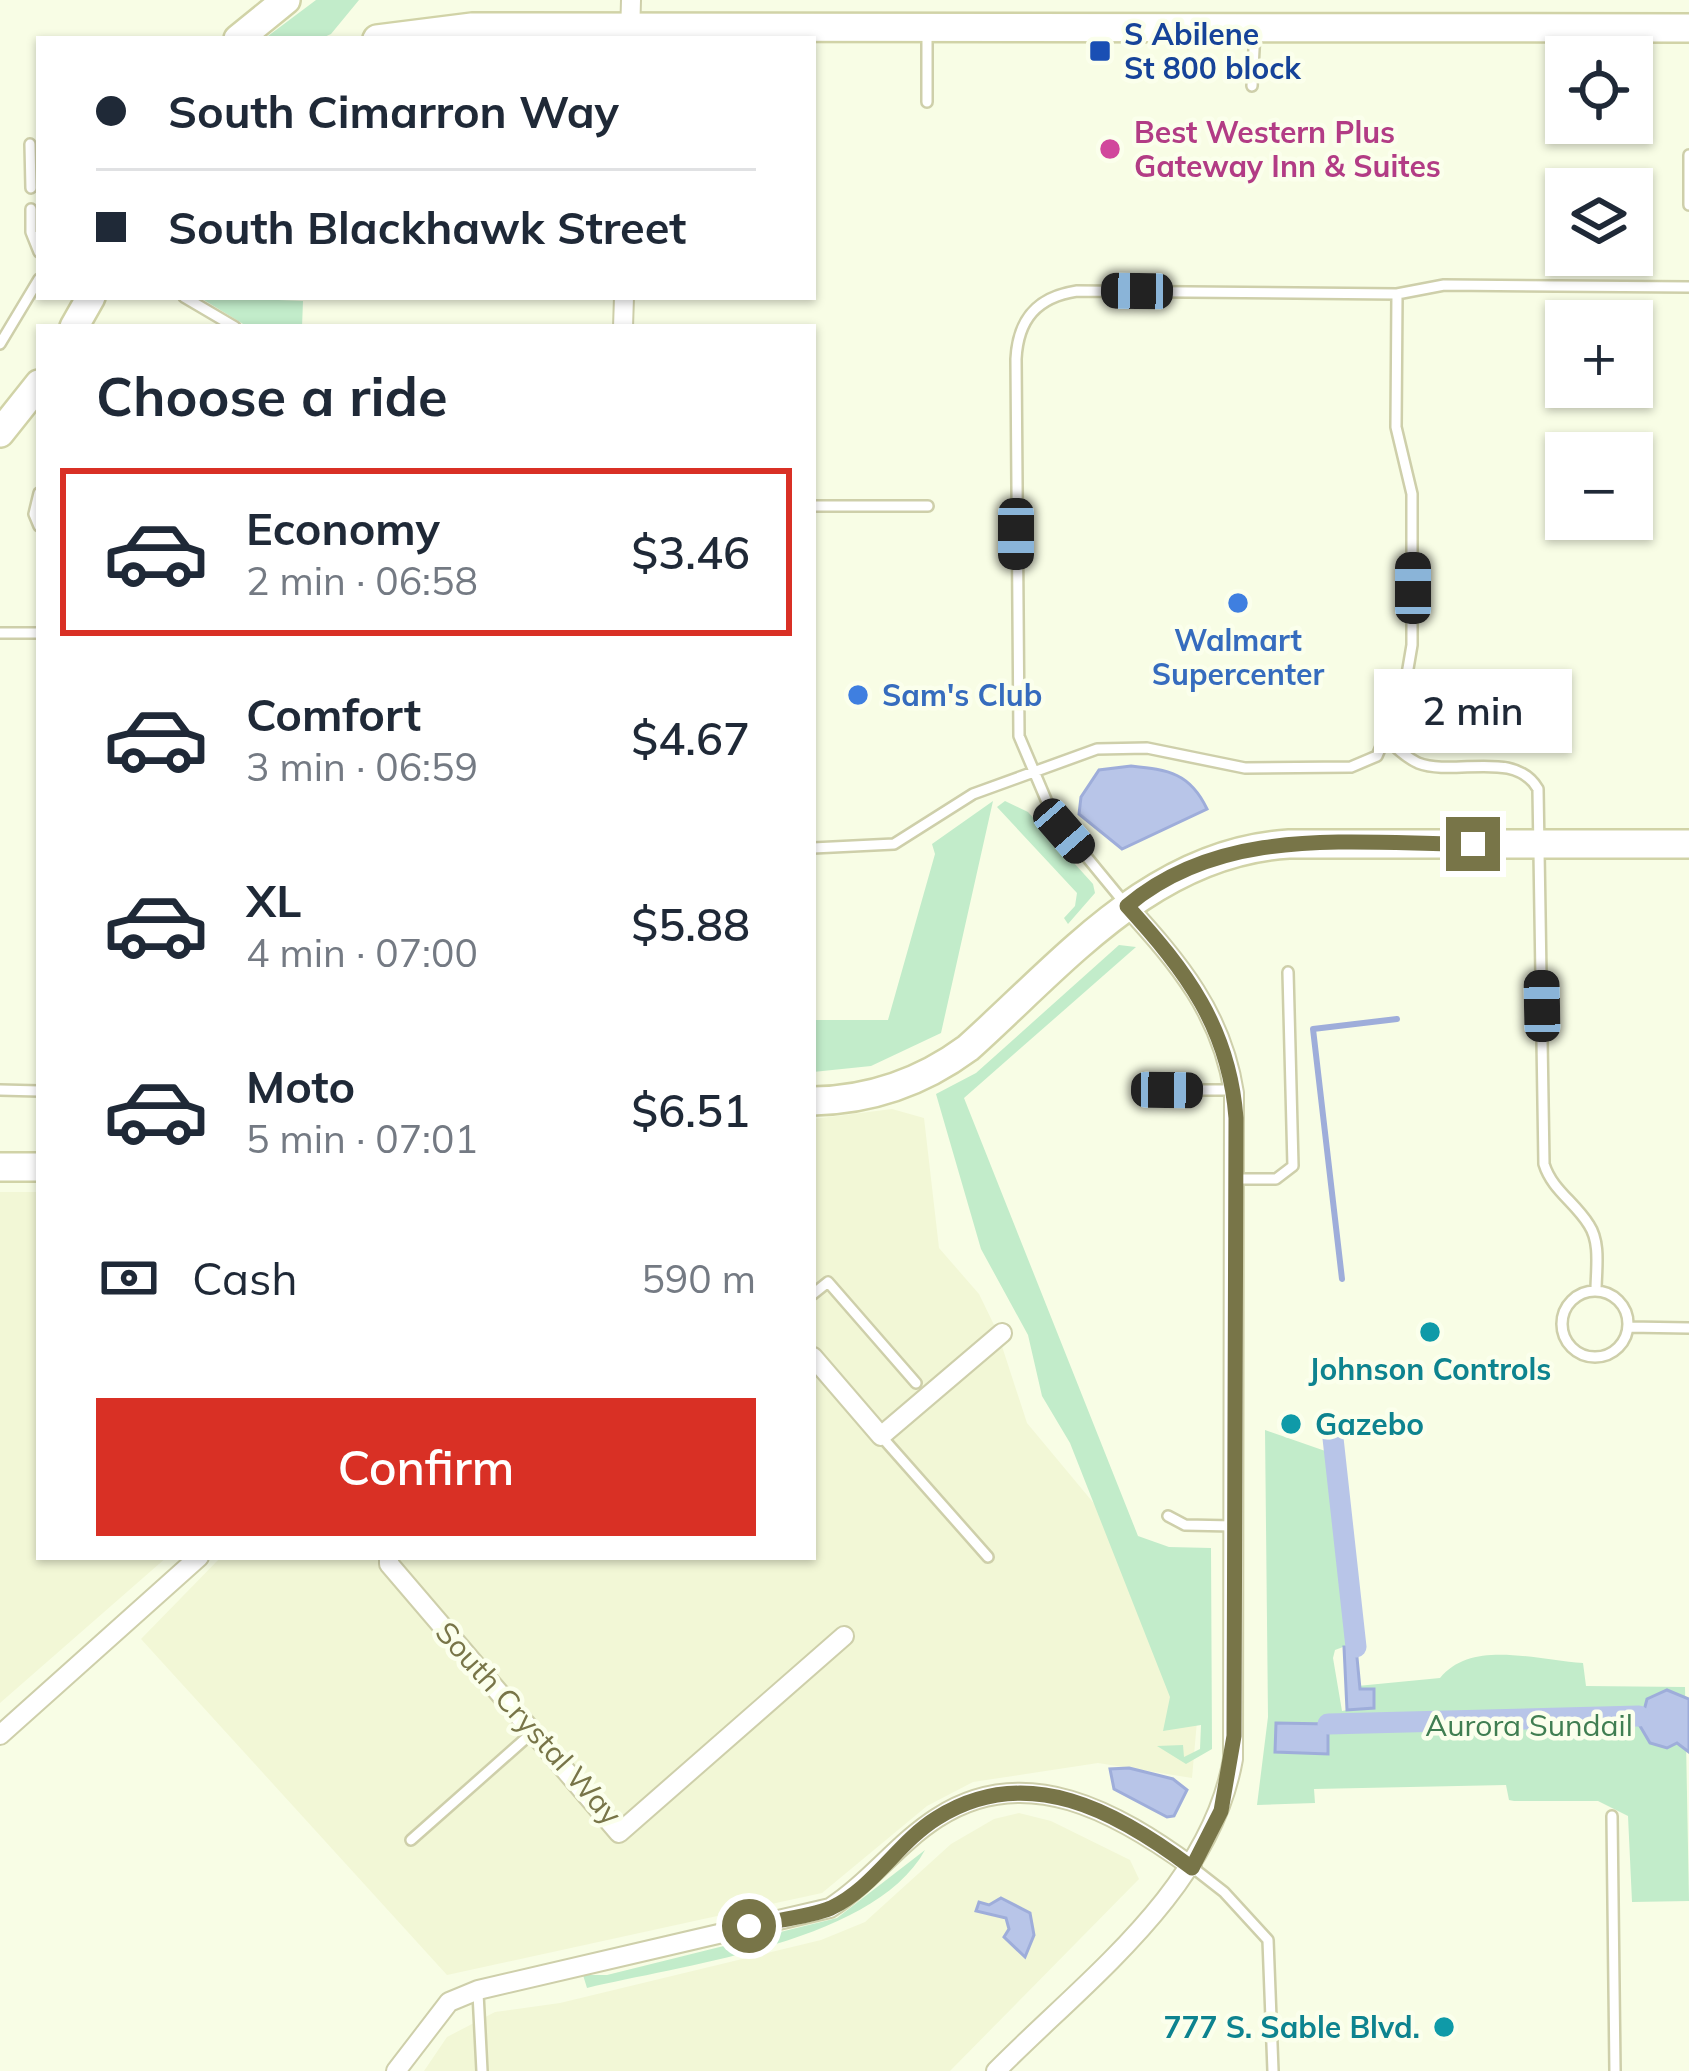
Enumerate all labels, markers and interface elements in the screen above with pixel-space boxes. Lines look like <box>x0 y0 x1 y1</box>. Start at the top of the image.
place label: S Abilene St 800 block <box>1124 15 1302 87</box>
map controls <box>1545 36 1653 540</box>
button: locate <box>1545 36 1653 144</box>
marker: S Abilene St 800 block <box>1087 38 1113 64</box>
text: South Cimarron Way <box>168 83 619 139</box>
place label: Best Western Plus Gateway Inn & Suites <box>1134 113 1441 185</box>
marker: Best Western Plus Gateway Inn & Suites <box>1097 136 1123 162</box>
button: layers <box>1545 168 1653 276</box>
text: South Blackhawk Street <box>168 199 686 255</box>
car <box>1101 272 1173 310</box>
button: + <box>1545 300 1653 408</box>
text: Choose a ride <box>96 362 448 430</box>
button: − <box>1545 432 1653 540</box>
icon: car <box>102 498 210 606</box>
car <box>998 498 1034 570</box>
text: Economy <box>246 500 440 556</box>
text: $3.46 <box>631 524 750 580</box>
car <box>1395 552 1431 624</box>
text: 2 min · 06:58 <box>246 556 478 605</box>
marker: Walmart Supercenter <box>1225 590 1251 616</box>
place label: Walmart Supercenter <box>1152 621 1325 693</box>
callout: 2 min <box>1374 670 1572 754</box>
place label: Sam's Club <box>882 676 1042 714</box>
marker: Sam's Club <box>845 682 871 708</box>
icon: car <box>102 684 210 792</box>
text: Comfort <box>246 686 421 742</box>
text: 2 min <box>1422 686 1524 735</box>
text: $4.67 <box>631 710 750 766</box>
text: 3 min · 06:59 <box>246 742 478 791</box>
car <box>1027 792 1101 870</box>
route end <box>1446 817 1500 871</box>
icon: car <box>102 870 210 978</box>
text: XL <box>246 872 301 928</box>
text: $5.88 <box>631 896 750 952</box>
text: 4 min · 07:00 <box>246 928 478 977</box>
car <box>1523 970 1561 1042</box>
icon: car <box>102 1056 210 1164</box>
text: Moto <box>246 1058 355 1114</box>
car <box>1131 1071 1203 1109</box>
text: $6.51 <box>631 1082 750 1138</box>
text: 5 min · 07:01 <box>246 1114 478 1163</box>
icon: cash <box>96 1245 162 1311</box>
text: Cash <box>192 1250 298 1306</box>
text: 590 m <box>641 1254 756 1303</box>
marker: Johnson Controls <box>1417 1319 1443 1345</box>
place label: Johnson Controls <box>1309 1350 1551 1388</box>
button: Confirm <box>96 1398 756 1536</box>
place label: Gazebo <box>1315 1405 1424 1443</box>
marker: Gazebo <box>1278 1411 1304 1437</box>
street label: South Crystal Way <box>428 1613 630 1833</box>
park label: Aurora Sundail <box>1425 1706 1633 1744</box>
route start <box>722 1899 776 1953</box>
place label: 777 S. Sable Blvd. <box>1163 2008 1420 2046</box>
marker: 777 S. Sable Blvd. <box>1431 2014 1457 2040</box>

